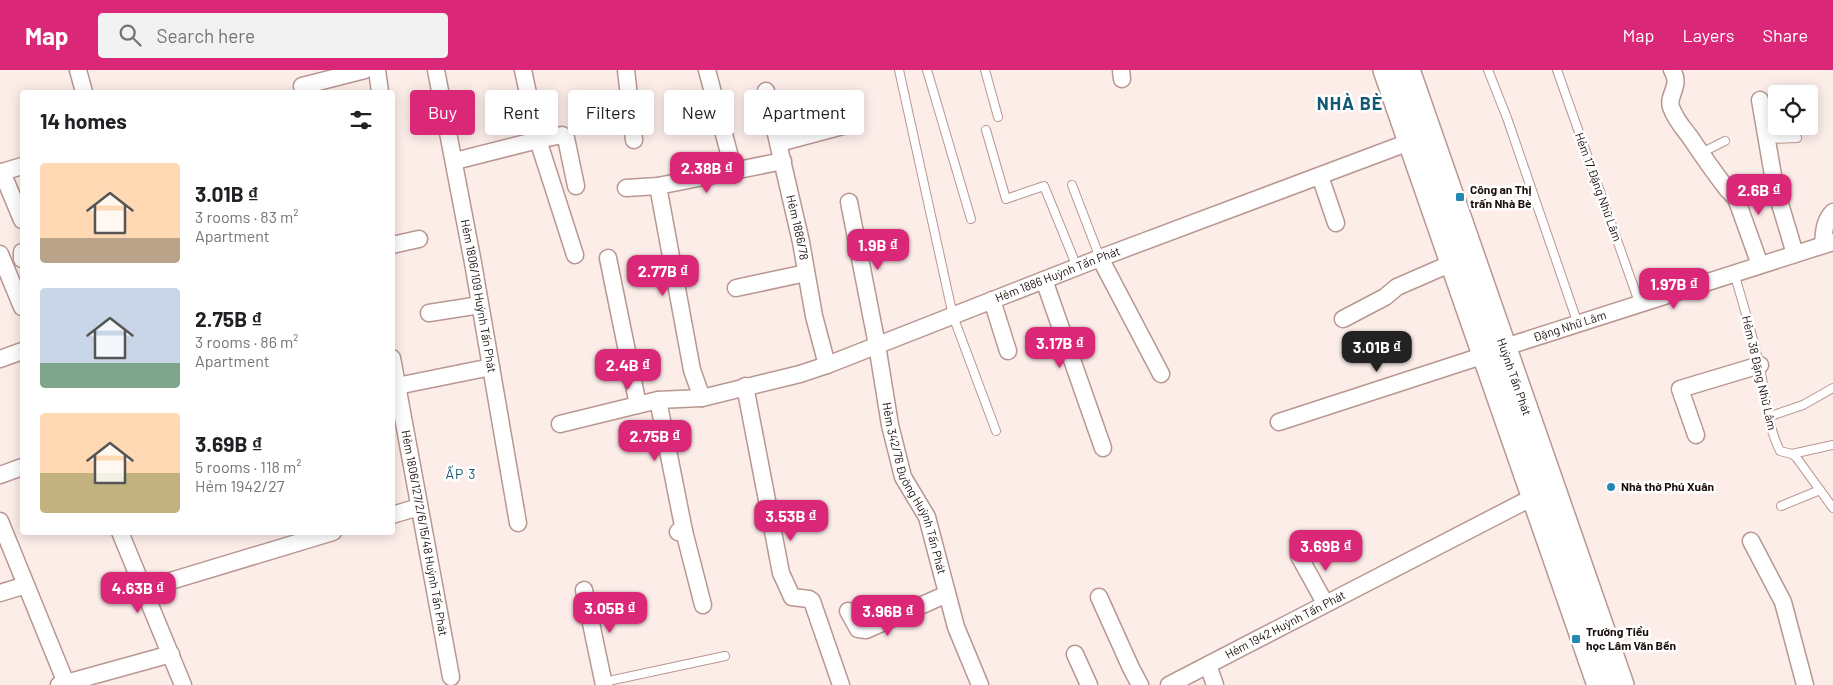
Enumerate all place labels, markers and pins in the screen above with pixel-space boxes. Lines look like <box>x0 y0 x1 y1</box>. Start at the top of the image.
pin: 2.38B ₫ <box>661 152 753 194</box>
pin: 2.6B ₫ <box>1718 174 1800 216</box>
place label: Công an Thị trấn Nhà Bè <box>1470 182 1532 210</box>
marker: Công an Thị trấn Nhà Bè <box>1454 191 1466 203</box>
pin: 1.9B ₫ <box>837 228 919 271</box>
pin: 2.77B ₫ <box>617 254 709 297</box>
pin: 1.97B ₫ <box>1628 268 1720 310</box>
pin: 3.17B ₫ <box>1014 326 1106 369</box>
pin: 3.01B ₫ <box>1331 330 1423 373</box>
pin: 2.4B ₫ <box>587 348 669 391</box>
pin: 2.75B ₫ <box>609 420 701 462</box>
place label: Nhà thờ Phú Xuân <box>1621 479 1714 493</box>
marker: Nhà thờ Phú Xuân <box>1605 481 1617 493</box>
pin: 3.53B ₫ <box>745 500 837 542</box>
pin: 3.69B ₫ <box>1280 530 1372 572</box>
pin: 4.63B ₫ <box>92 572 184 614</box>
pin: 3.05B ₫ <box>564 592 656 634</box>
pin: 3.96B ₫ <box>842 594 934 637</box>
place label: Trường Tiểu học Lâm Văn Bền <box>1586 624 1676 652</box>
marker: Trường Tiểu học Lâm Văn Bền <box>1570 633 1582 645</box>

